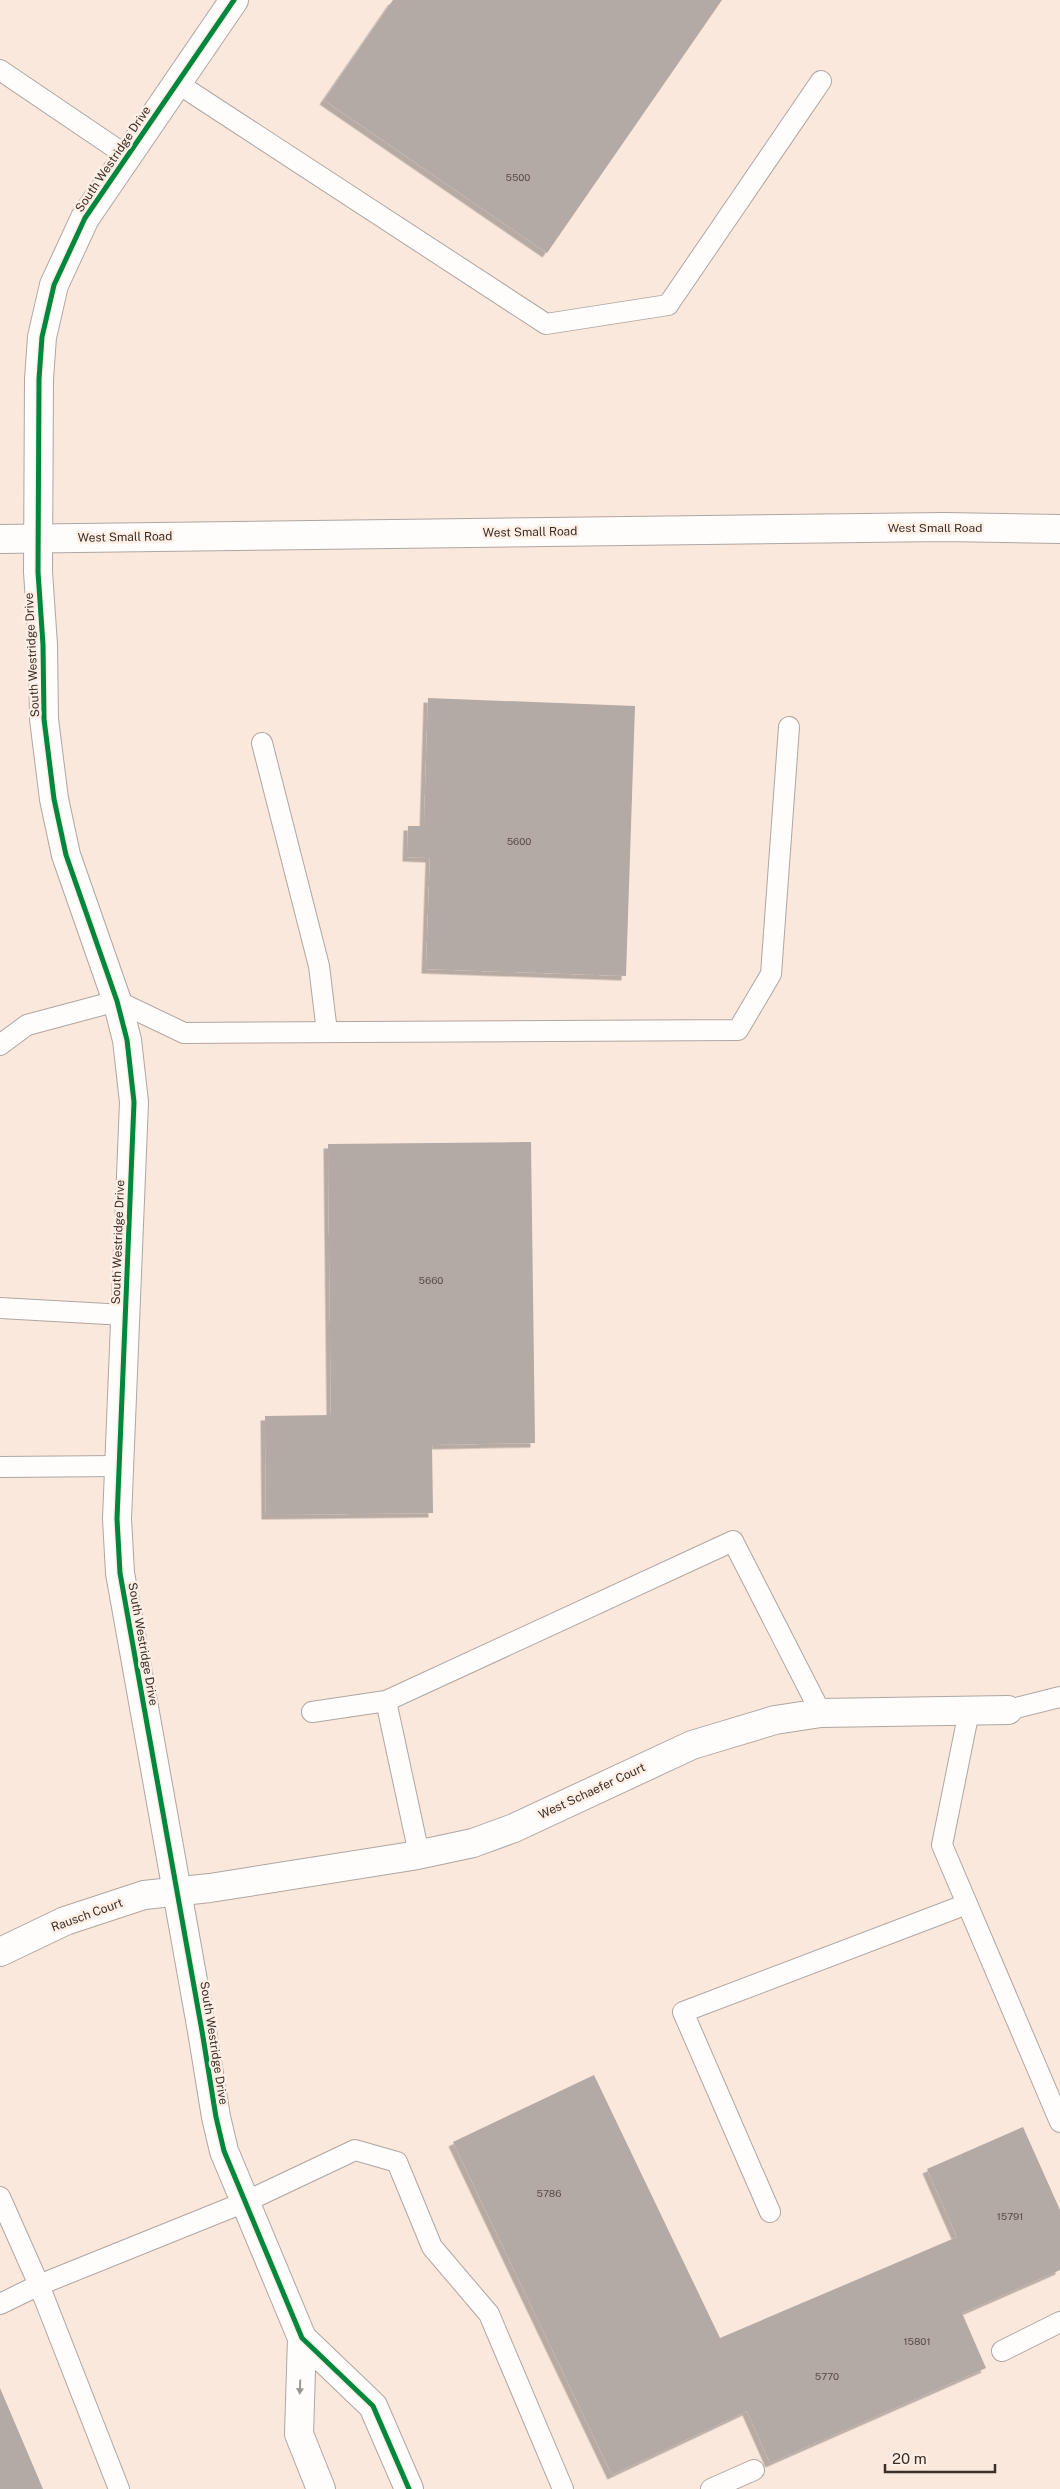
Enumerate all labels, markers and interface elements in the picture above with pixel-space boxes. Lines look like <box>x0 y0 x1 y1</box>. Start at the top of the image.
street label: South Westridge Drive <box>72 103 154 215</box>
house number: 5500 <box>506 171 531 183</box>
street label: West Small Road <box>888 521 982 535</box>
street label: West Small Road <box>483 524 577 540</box>
street label: West Small Road <box>78 529 172 545</box>
street label: South Westridge Drive <box>22 592 42 718</box>
house number: 5600 <box>507 835 531 847</box>
street label: South Westridge Drive <box>109 1179 127 1305</box>
house number: 5660 <box>419 1274 443 1286</box>
street label: South Westridge Drive <box>125 1581 161 1707</box>
street label: West Schaefer Court <box>536 1760 648 1822</box>
street label: Rausch Court <box>49 1895 125 1934</box>
street label: South Westridge Drive <box>197 1980 231 2106</box>
house number: 5786 <box>537 2187 561 2199</box>
house number: 15791 <box>997 2210 1023 2222</box>
house number: 15801 <box>903 2335 931 2347</box>
house number: 5770 <box>815 2370 839 2382</box>
one-way arrow <box>296 2379 304 2395</box>
scale bar <box>885 2442 995 2474</box>
text: 20 m <box>892 2450 927 2467</box>

